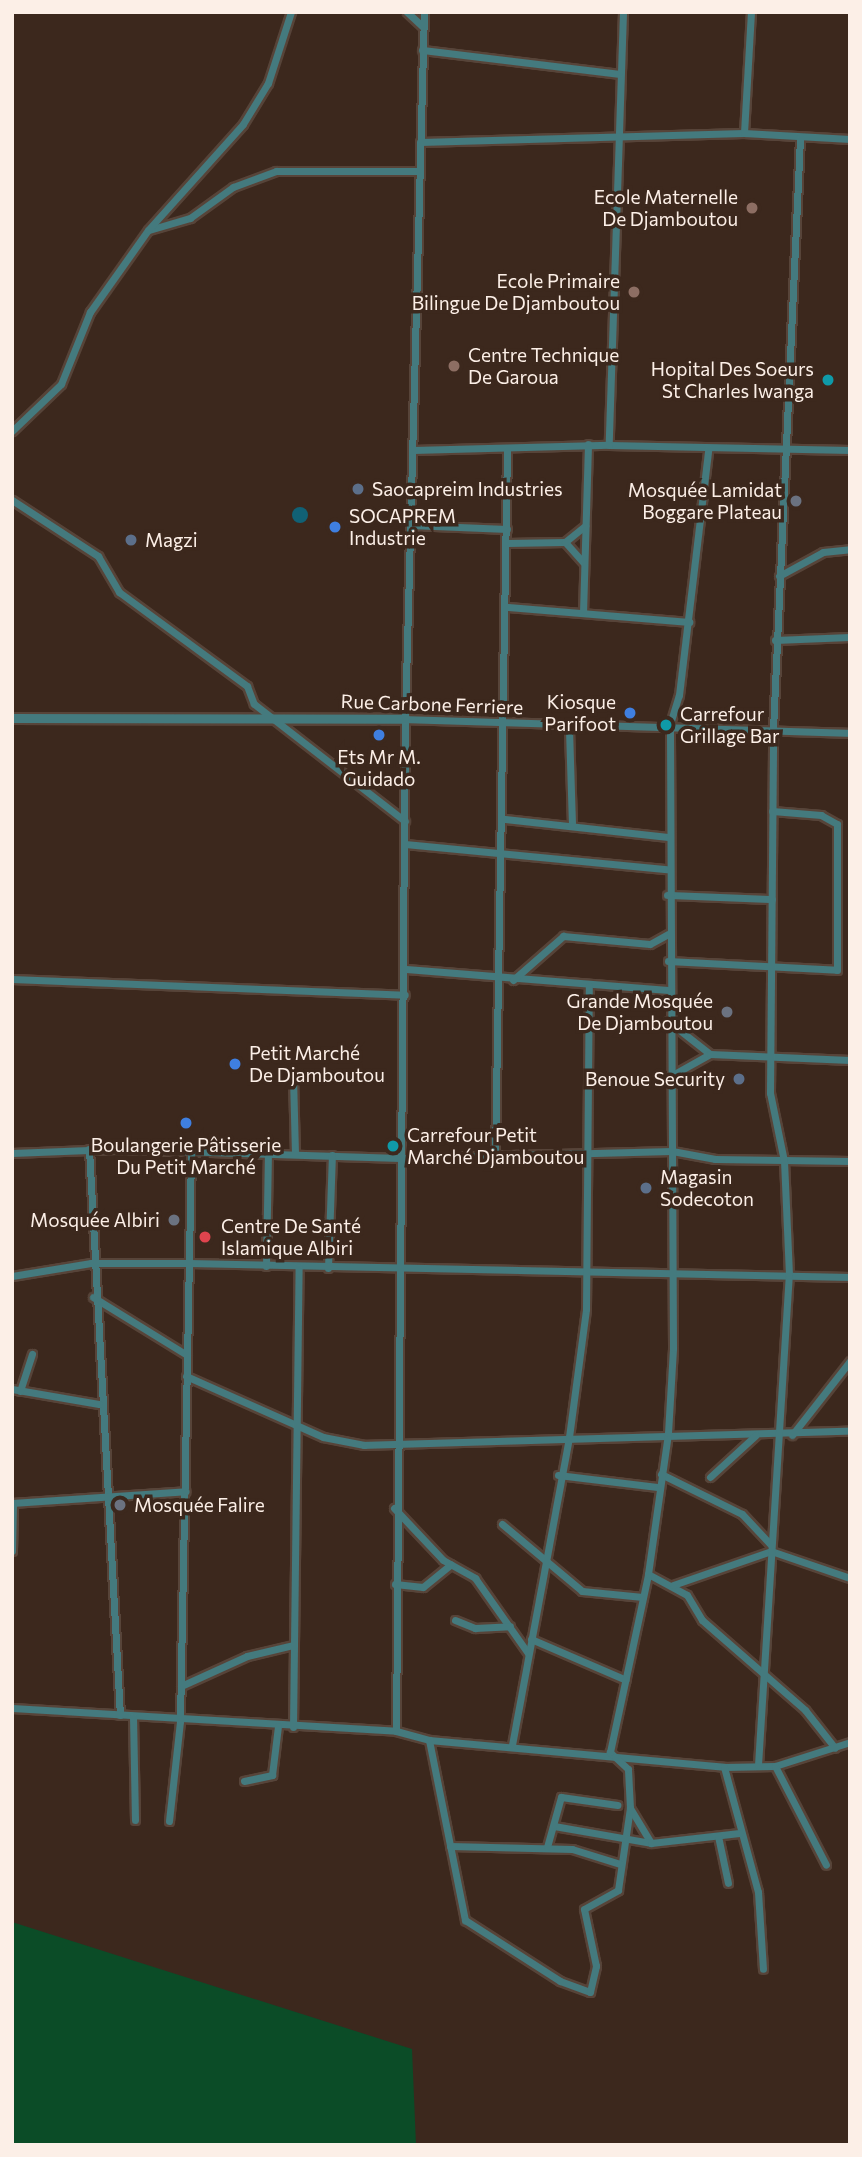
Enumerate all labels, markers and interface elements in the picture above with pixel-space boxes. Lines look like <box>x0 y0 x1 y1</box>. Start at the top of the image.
place label: Ecole Maternelle De Djamboutou <box>594 186 738 230</box>
marker: Ecole Maternelle De Djamboutou <box>744 200 760 216</box>
place label: Ecole Primaire Bilingue De Djamboutou <box>412 270 620 314</box>
marker: Ecole Primaire Bilingue De Djamboutou <box>626 284 642 300</box>
place label: Centre Technique De Garoua <box>468 344 619 388</box>
marker: Centre Technique De Garoua <box>446 358 462 374</box>
place label: Hopital Des Soeurs St Charles Iwanga <box>651 358 814 402</box>
marker: Hopital Des Soeurs St Charles Iwanga <box>820 372 836 388</box>
place label: Saocapreim Industries <box>372 478 563 500</box>
place label: Mosquée Lamidat Boggare Plateau <box>628 479 782 523</box>
marker: Saocapreim Industries <box>350 481 366 497</box>
marker: Mosquée Lamidat Boggare Plateau <box>788 493 804 509</box>
place label: SOCAPREM Industrie <box>349 505 456 549</box>
marker: SOCAPREM Industrie <box>327 519 343 535</box>
place label: Magzi <box>145 529 198 551</box>
marker: Magzi <box>123 532 139 548</box>
street label: Rue Carbone Ferriere <box>340 689 524 719</box>
place label: Kiosque Parifoot <box>544 691 616 735</box>
place label: Carrefour Grillage Bar <box>680 703 780 747</box>
marker: Kiosque Parifoot <box>622 705 638 721</box>
marker: Carrefour Grillage Bar <box>658 717 674 733</box>
marker: Ets Mr M. Guidado <box>371 727 387 743</box>
place label: Ets Mr M. Guidado <box>337 746 421 790</box>
place label: Grande Mosquée De Djamboutou <box>567 990 713 1034</box>
marker: Grande Mosquée De Djamboutou <box>719 1004 735 1020</box>
place label: Petit Marché De Djamboutou <box>249 1042 385 1086</box>
marker: Petit Marché De Djamboutou <box>227 1056 243 1072</box>
place label: Benoue Security <box>585 1068 725 1090</box>
marker: Benoue Security <box>731 1071 747 1087</box>
marker: Boulangerie Pâtisserie Du Petit Marché <box>178 1115 194 1131</box>
place label: Carrefour Petit Marché Djamboutou <box>407 1124 584 1168</box>
place label: Boulangerie Pâtisserie Du Petit Marché <box>91 1134 281 1178</box>
marker: Carrefour Petit Marché Djamboutou <box>385 1138 401 1154</box>
place label: Magasin Sodecoton <box>660 1166 754 1210</box>
marker: Magasin Sodecoton <box>638 1180 654 1196</box>
place label: Mosquée Albiri <box>30 1209 160 1231</box>
marker: Mosquée Albiri <box>166 1212 182 1228</box>
place label: Centre De Santé Islamique Albiri <box>221 1215 361 1259</box>
marker: Centre De Santé Islamique Albiri <box>195 1227 215 1247</box>
place label: Mosquée Falire <box>134 1494 265 1516</box>
marker: Mosquée Falire <box>112 1497 128 1513</box>

